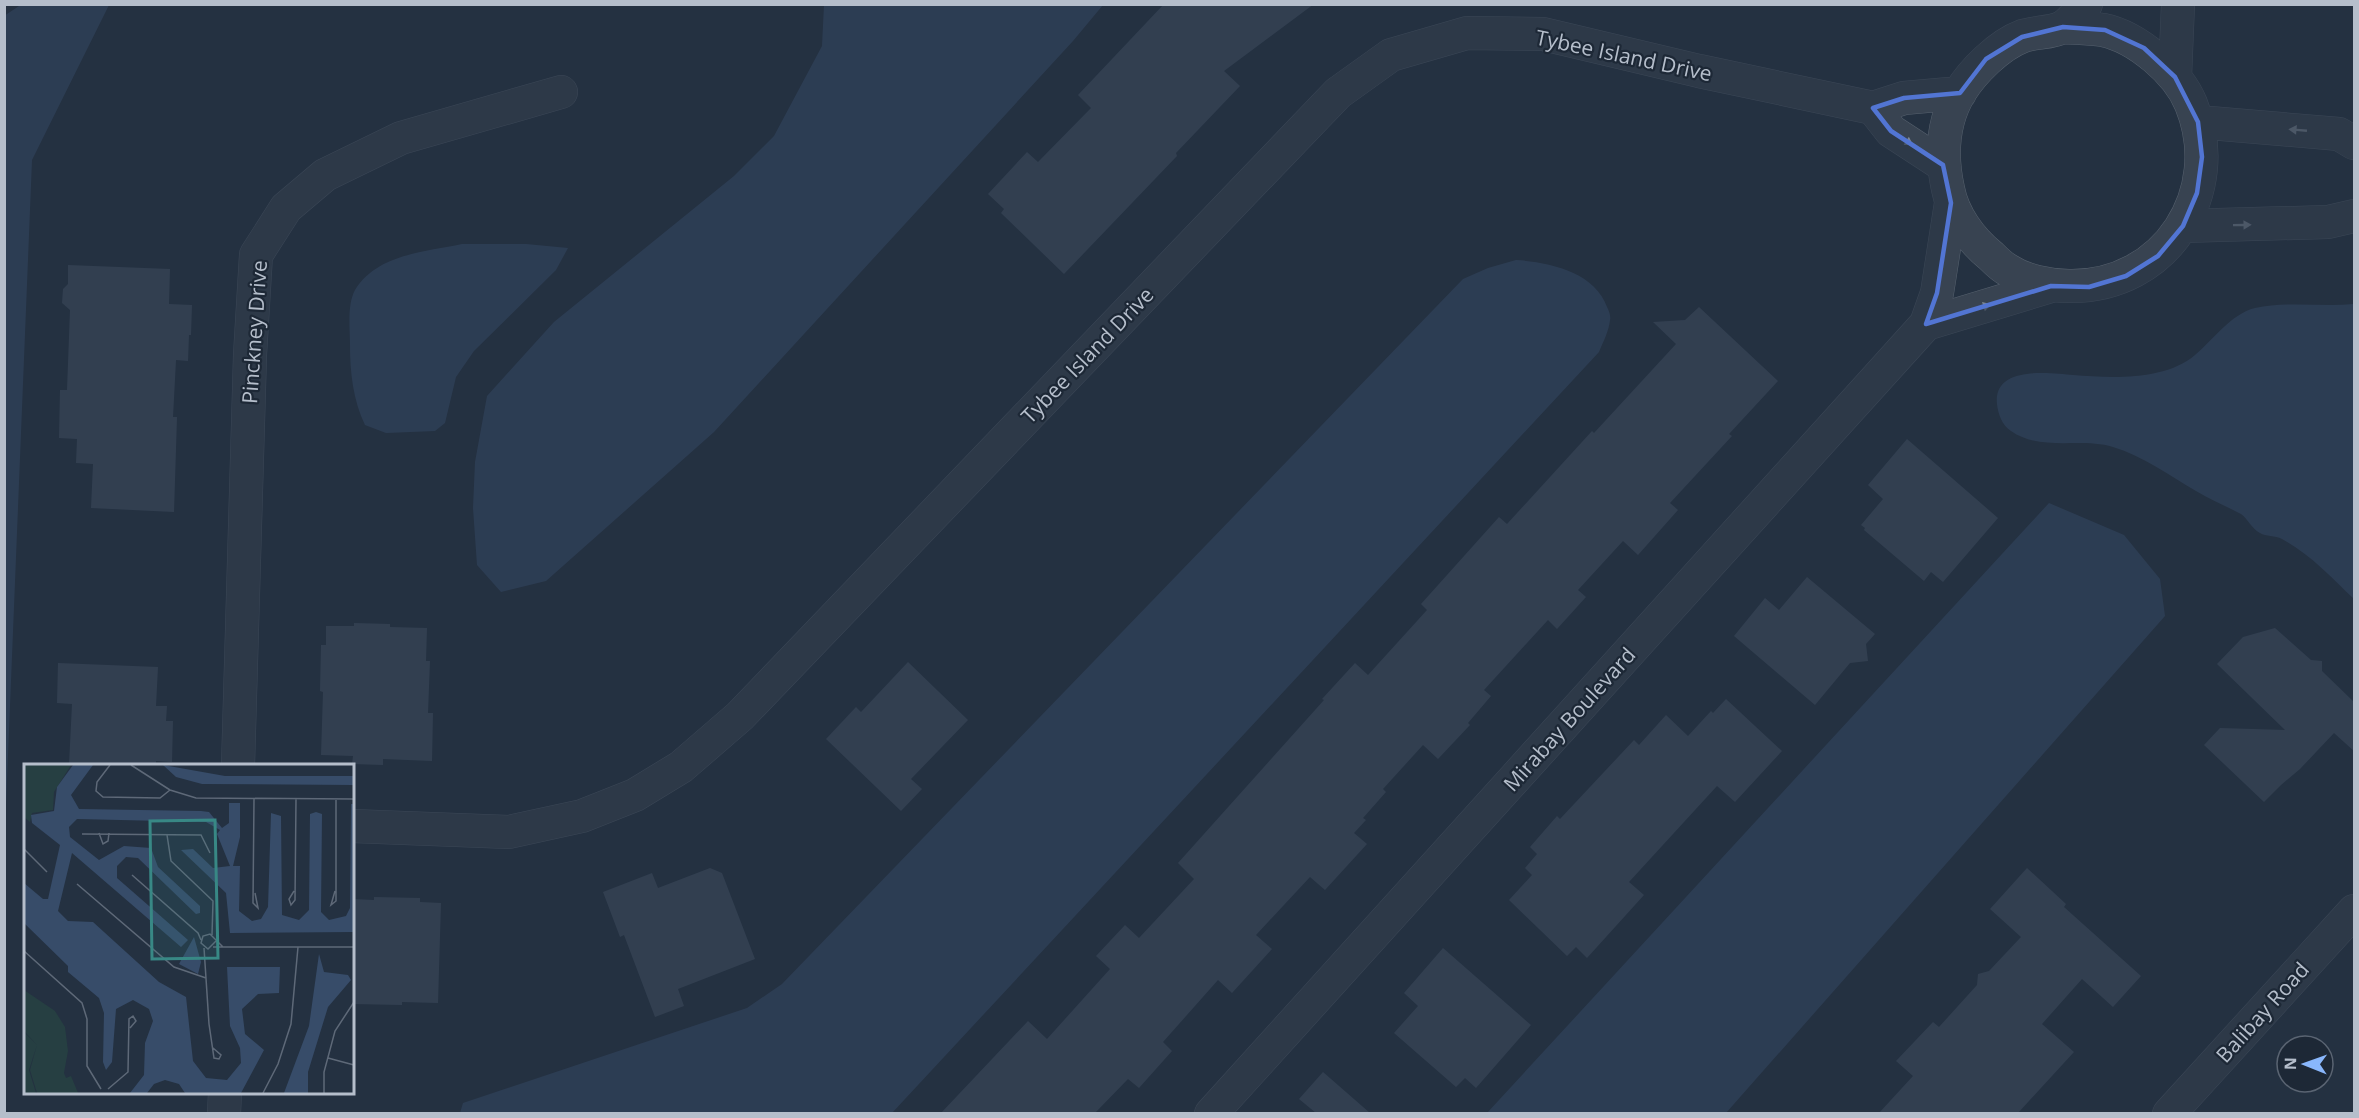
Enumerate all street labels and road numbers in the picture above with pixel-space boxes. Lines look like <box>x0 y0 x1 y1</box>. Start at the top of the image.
street label: Tybee Island Drive <box>1533 23 1715 87</box>
street label: Pinckney Drive <box>235 259 273 405</box>
street label: Tybee Island Drive <box>1015 281 1159 429</box>
street label: Mirabay Boulevard <box>1497 641 1641 797</box>
street label: Balibay Road <box>2209 956 2315 1068</box>

